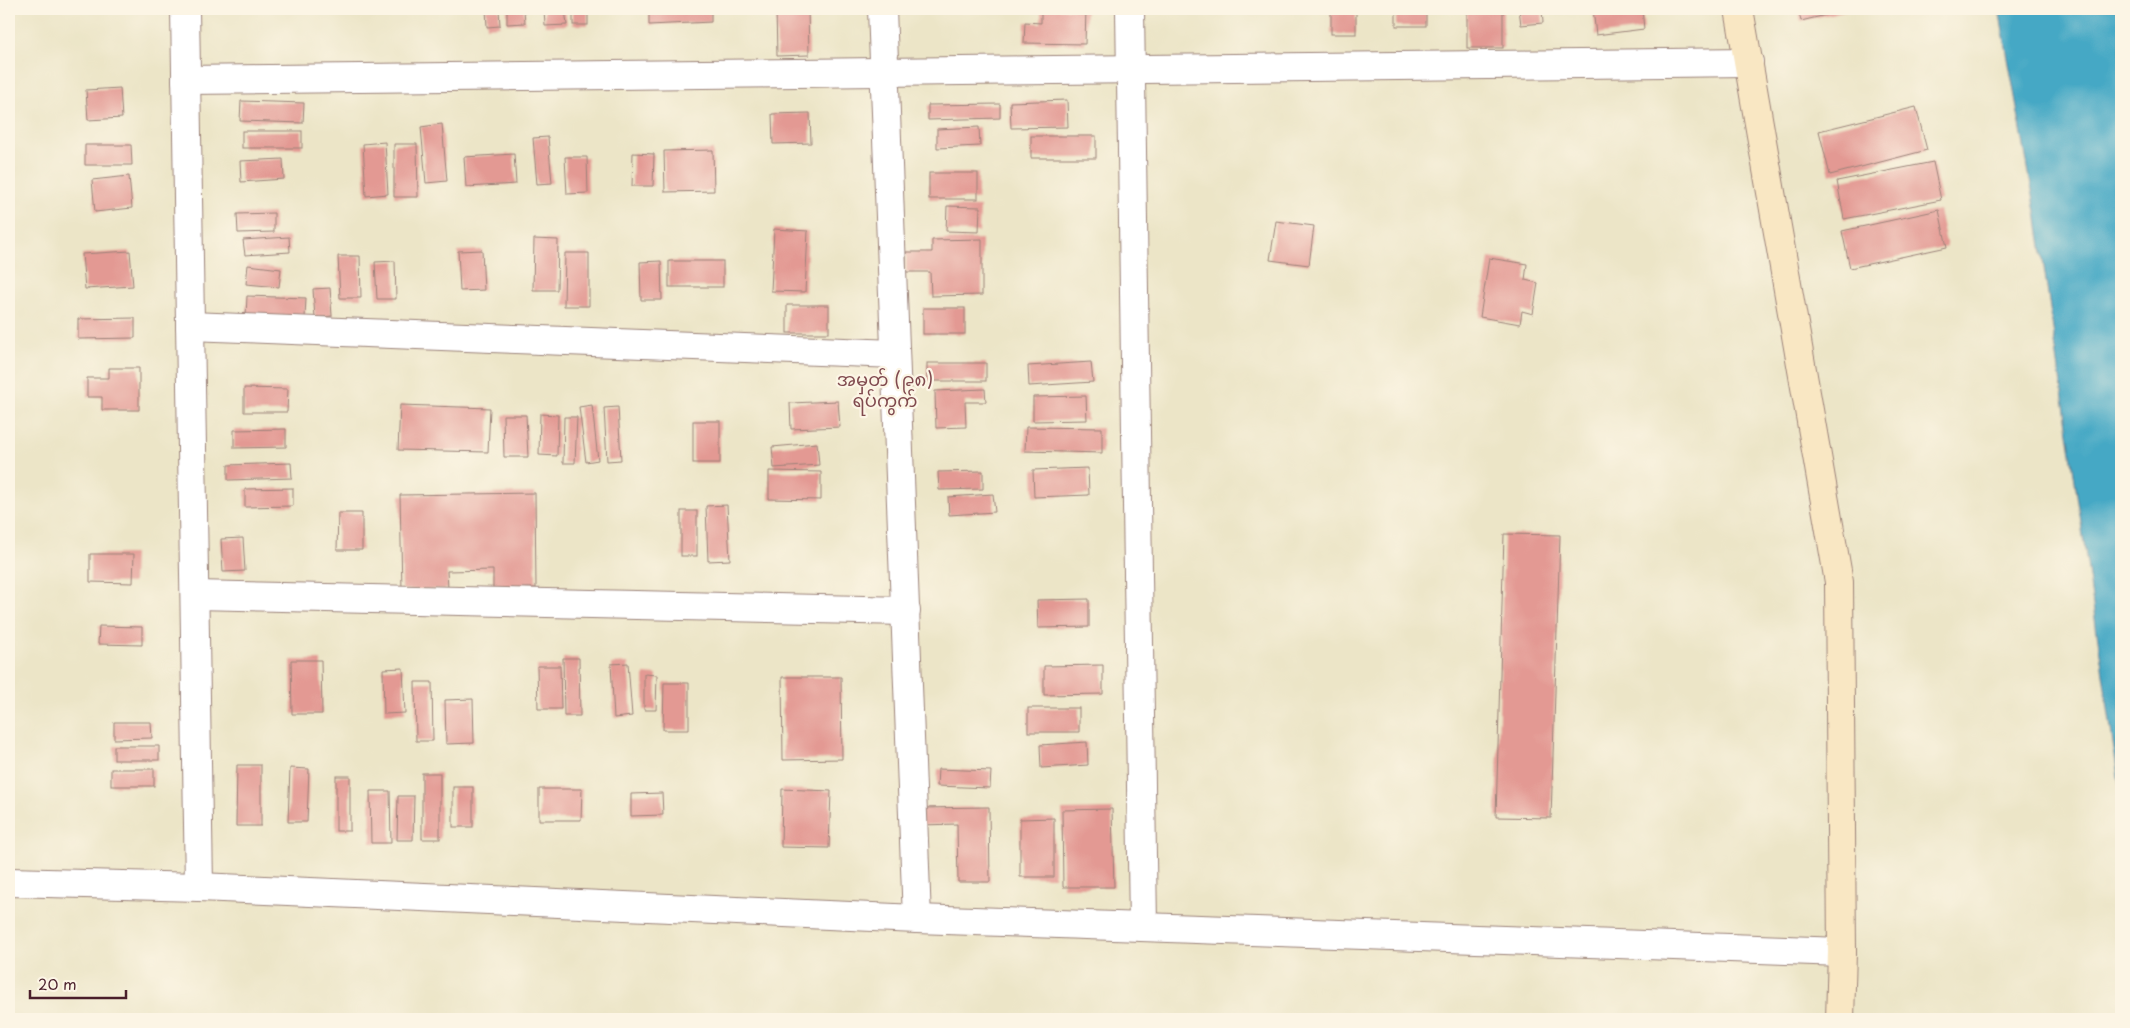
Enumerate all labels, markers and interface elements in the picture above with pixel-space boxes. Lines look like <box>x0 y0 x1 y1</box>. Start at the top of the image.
district label: အမှတ် (၉၈) ရပ်ကွက် <box>837 365 933 416</box>
scale bar <box>30 968 126 1000</box>
text: 20 m <box>38 972 77 995</box>

